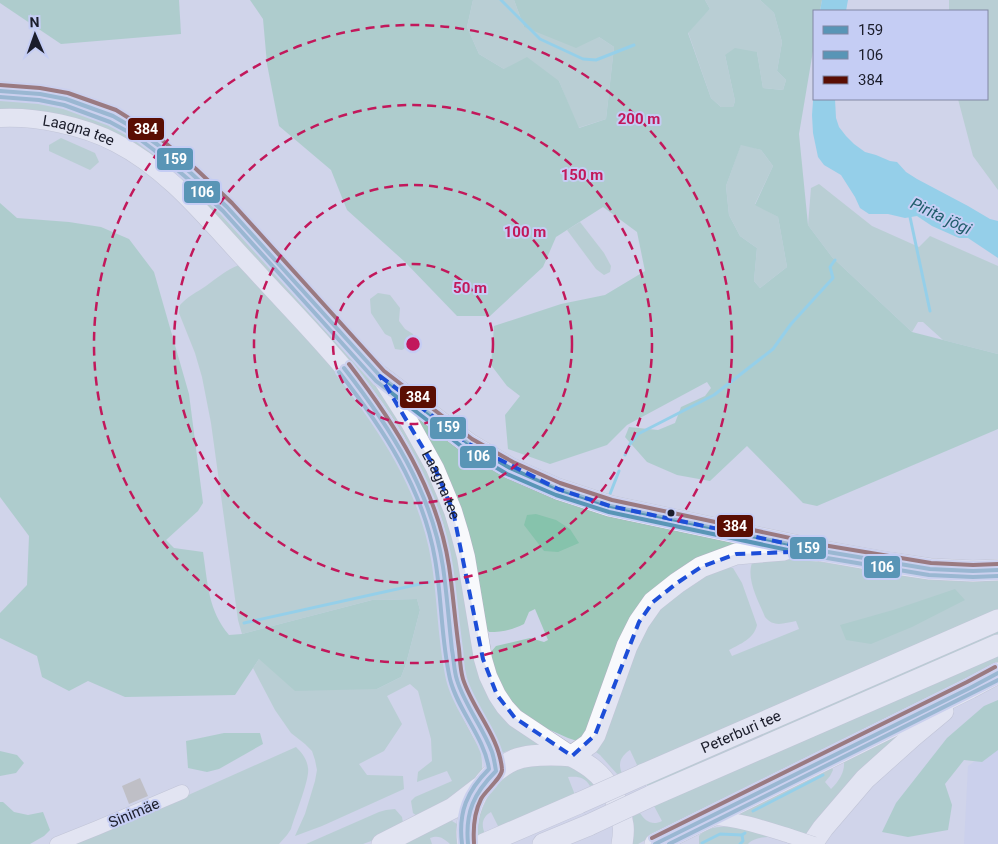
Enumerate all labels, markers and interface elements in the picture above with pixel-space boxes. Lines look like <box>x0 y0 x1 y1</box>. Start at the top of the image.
north arrow <box>10 10 60 60</box>
legend <box>813 10 988 100</box>
text: N <box>29 14 40 30</box>
text: 159 <box>858 21 883 39</box>
text: 106 <box>858 46 883 64</box>
text: 384 <box>858 71 884 89</box>
text: 200 m <box>618 110 660 128</box>
street label: Laagna tee <box>41 111 117 150</box>
line badge: 384 <box>127 117 165 141</box>
text: 384 <box>134 121 158 137</box>
line badge: 159 <box>156 147 194 171</box>
text: 159 <box>163 151 187 167</box>
text: 150 m <box>561 166 603 184</box>
line badge: 106 <box>183 180 221 204</box>
text: 106 <box>190 184 214 200</box>
water label: Pirita jõgi <box>907 194 975 238</box>
text: 100 m <box>504 223 546 241</box>
text: 50 m <box>453 279 487 297</box>
centre of rings <box>404 335 422 353</box>
line badge: 384 <box>399 385 437 409</box>
text: 384 <box>406 389 430 405</box>
line badge: 159 <box>429 416 467 440</box>
text: 159 <box>436 419 460 435</box>
line badge: 106 <box>459 445 497 469</box>
street label: Laagna tee <box>418 447 464 521</box>
text: 106 <box>466 448 490 464</box>
unlabelled marker <box>666 508 676 518</box>
line badge: 384 <box>716 514 754 538</box>
text: 384 <box>723 518 747 534</box>
line badge: 159 <box>789 536 827 560</box>
text: 159 <box>796 540 820 556</box>
line badge: 106 <box>863 555 901 579</box>
text: 106 <box>870 559 894 575</box>
street label: Peterburi tee <box>698 707 784 757</box>
street label: Sinimäe <box>106 794 162 832</box>

